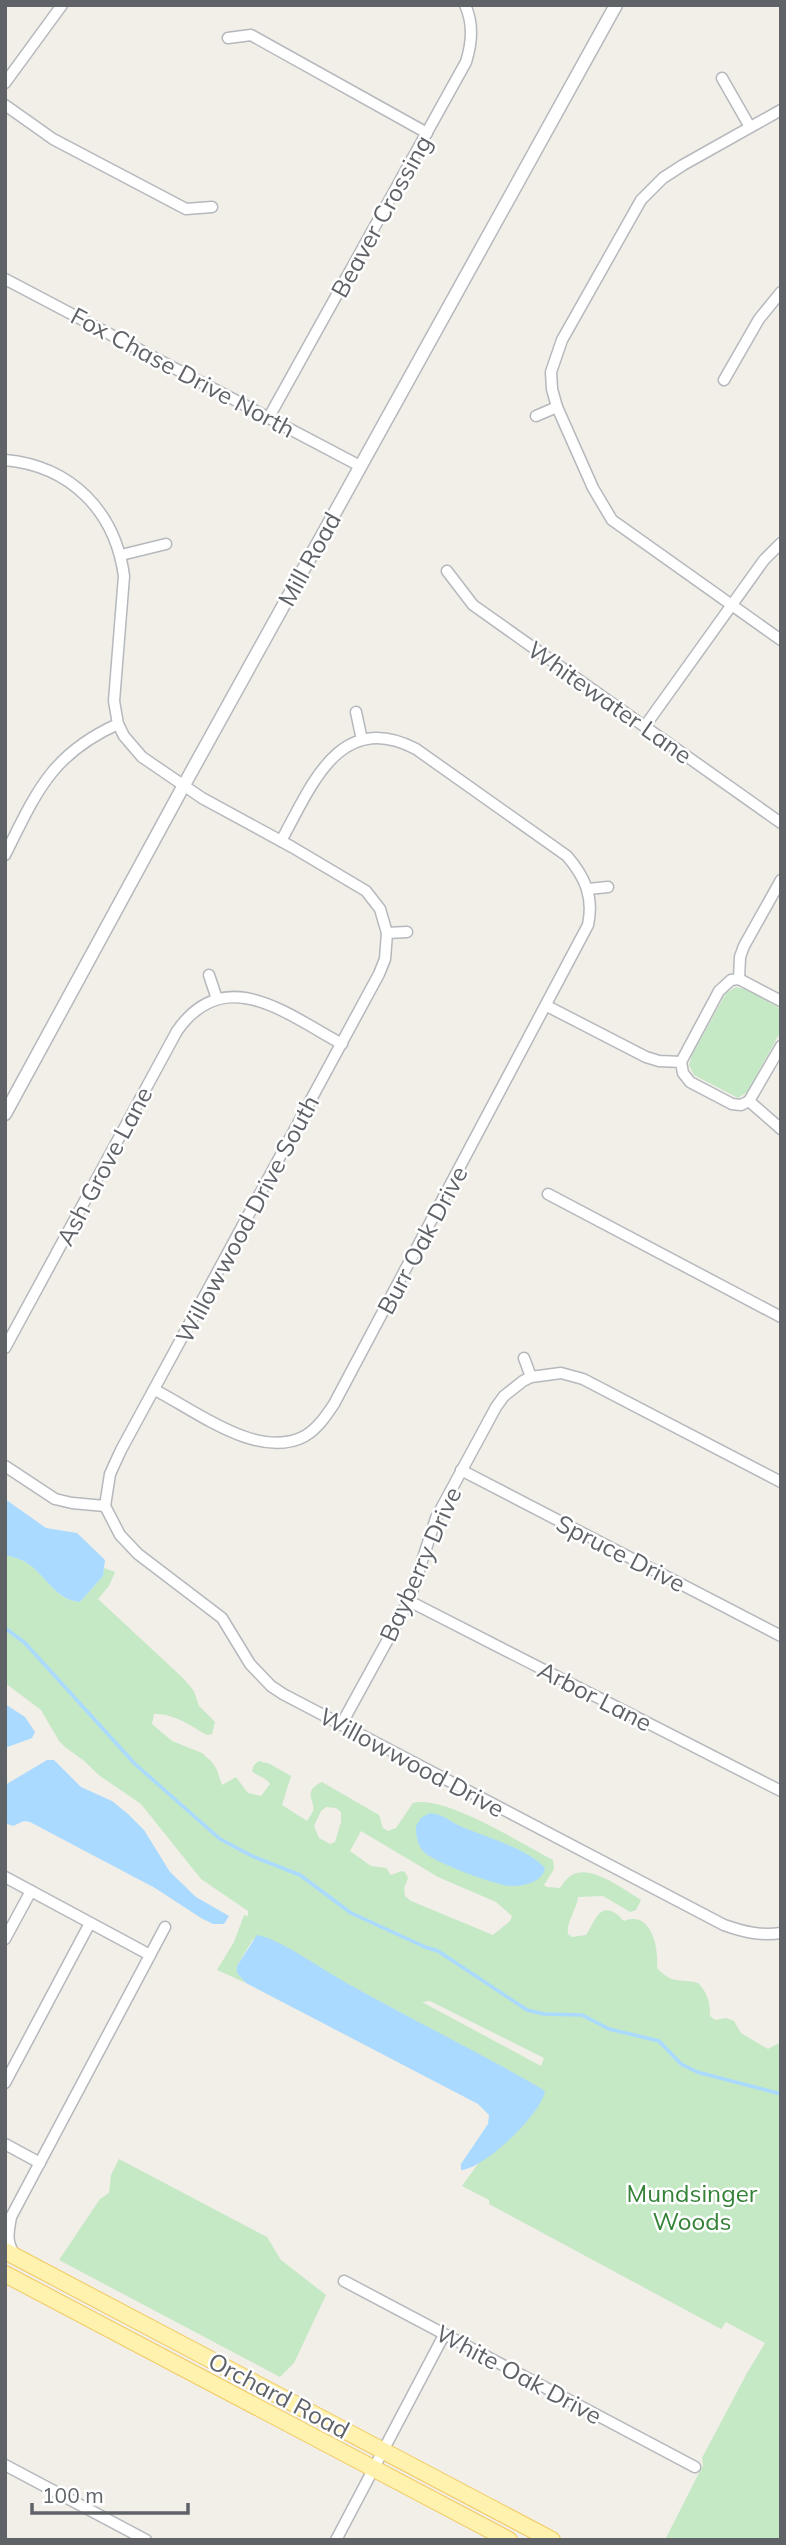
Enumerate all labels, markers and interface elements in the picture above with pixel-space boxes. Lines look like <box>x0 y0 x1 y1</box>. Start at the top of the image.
street label: Beaver Crossing <box>324 130 438 302</box>
street label: Fox Chase Drive North <box>66 300 300 444</box>
street label: Mill Road <box>271 507 347 611</box>
street label: Whitewater Lane <box>522 634 698 770</box>
street label: Ash Grove Lane <box>49 1081 159 1251</box>
street label: Willowwood Drive South <box>169 1090 325 1348</box>
street label: Burr Oak Drive <box>370 1161 474 1319</box>
street label: Bayberry Drive <box>373 1482 467 1646</box>
street label: Spruce Drive <box>551 1508 691 1598</box>
street label: Arbor Lane <box>533 1654 657 1738</box>
street label: Willowwood Drive <box>314 1701 510 1823</box>
park label: Mundsinger Woods <box>627 2178 758 2236</box>
street label: White Oak Drive <box>431 2318 607 2430</box>
street label: Orchard Road <box>203 2345 355 2445</box>
scale bar <box>32 2472 187 2516</box>
text: 100 m <box>42 2482 104 2508</box>

